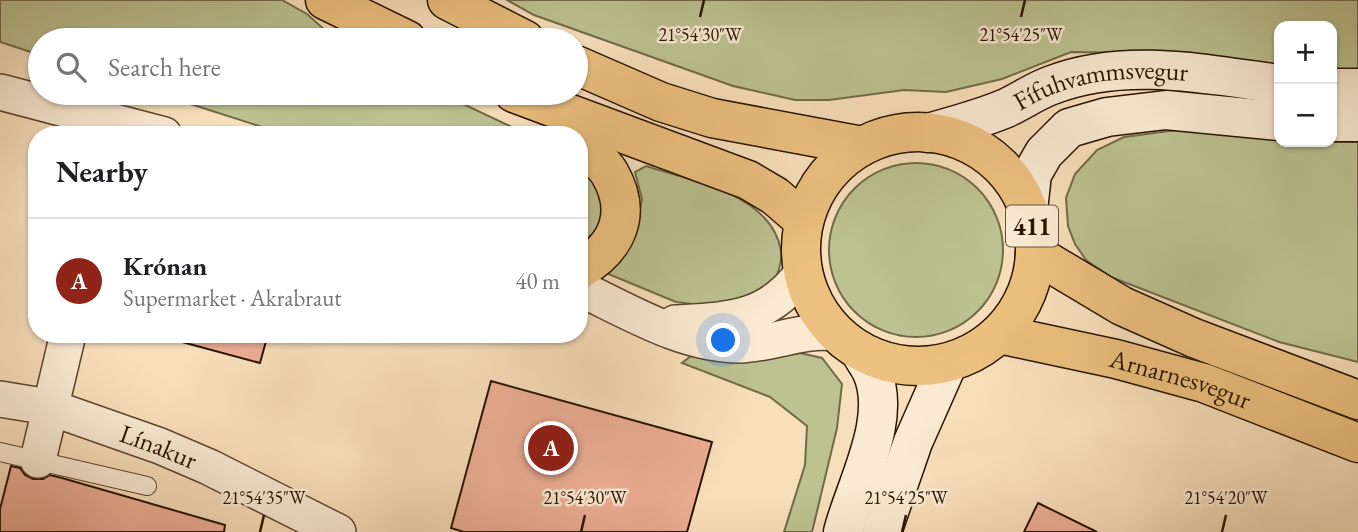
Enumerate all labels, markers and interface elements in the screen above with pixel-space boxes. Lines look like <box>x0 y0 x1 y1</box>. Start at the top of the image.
map controls <box>1274 21 1337 147</box>
button: + <box>1274 21 1337 84</box>
text: 21°54'30"W <box>658 23 742 46</box>
text: 21°54'25"W <box>979 23 1063 46</box>
search box <box>28 28 588 105</box>
icon: search <box>52 48 90 86</box>
text: Search here <box>108 50 221 84</box>
street label: Fífuhvammsvegur <box>1007 53 1190 118</box>
button: − <box>1274 84 1337 147</box>
text: Nearby <box>56 152 148 191</box>
road number: 411 <box>1006 206 1058 246</box>
text: Krónan <box>123 249 207 283</box>
text: A <box>71 266 87 296</box>
text: 40 m <box>515 266 560 296</box>
text: Supermarket · Akrabraut <box>123 283 342 313</box>
your location <box>706 323 740 357</box>
street label: Arnarnesvegur <box>1105 341 1256 417</box>
street label: Línakur <box>115 416 203 477</box>
pin: A <box>528 422 574 474</box>
text: 21°54'35"W <box>222 486 306 509</box>
text: 21°54'30"W <box>543 486 627 509</box>
text: 21°54'25"W <box>864 486 948 509</box>
text: 21°54'20"W <box>1184 486 1268 509</box>

